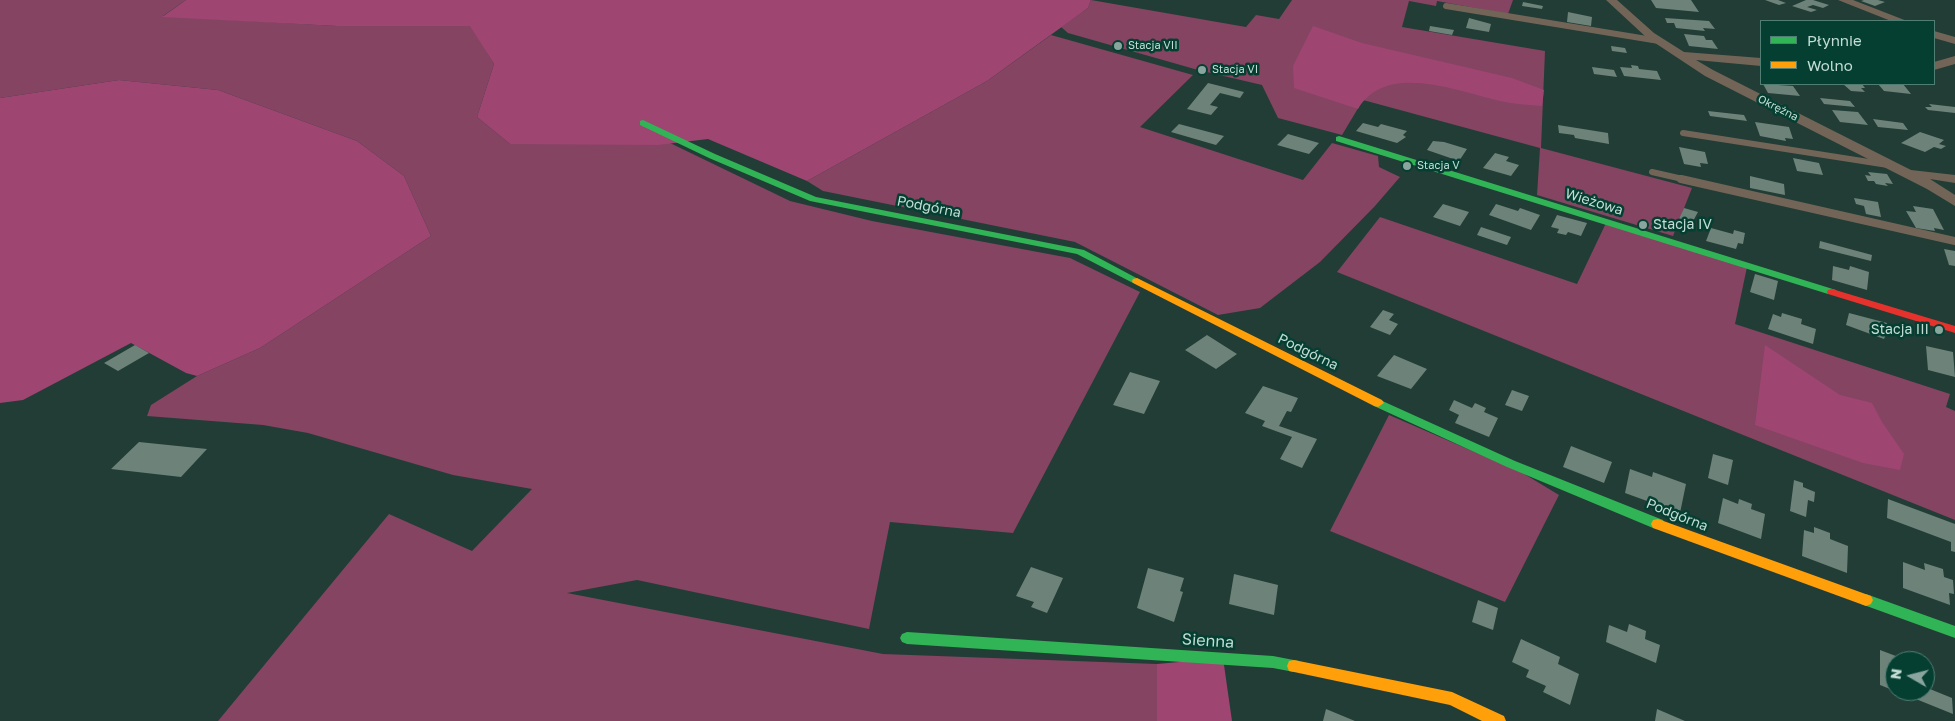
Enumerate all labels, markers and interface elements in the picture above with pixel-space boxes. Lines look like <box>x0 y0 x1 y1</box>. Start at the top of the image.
legend <box>1760 20 1935 85</box>
text: Płynnie <box>1807 31 1862 49</box>
place label: Stacja VII <box>1128 39 1178 53</box>
marker: Stacja VII <box>1112 40 1124 52</box>
text: Wolno <box>1807 56 1853 74</box>
place label: Stacja VI <box>1212 63 1258 77</box>
marker: Stacja VI <box>1196 64 1208 76</box>
street label: Okrężna <box>1756 92 1800 124</box>
place label: Stacja V <box>1417 159 1460 173</box>
marker: Stacja V <box>1401 160 1413 172</box>
street label: Wieżowa <box>1563 185 1625 219</box>
street label: Podgórna <box>895 193 963 221</box>
place label: Stacja IV <box>1653 217 1712 233</box>
marker: Stacja IV <box>1637 219 1649 231</box>
place label: Stacja III <box>1871 322 1929 338</box>
marker: Stacja III <box>1933 324 1945 336</box>
street label: Podgórna <box>1275 330 1341 374</box>
street label: Podgórna <box>1644 495 1710 535</box>
street label: Sienna <box>1181 630 1235 652</box>
north arrow <box>1885 651 1935 701</box>
text: N <box>1886 668 1905 680</box>

